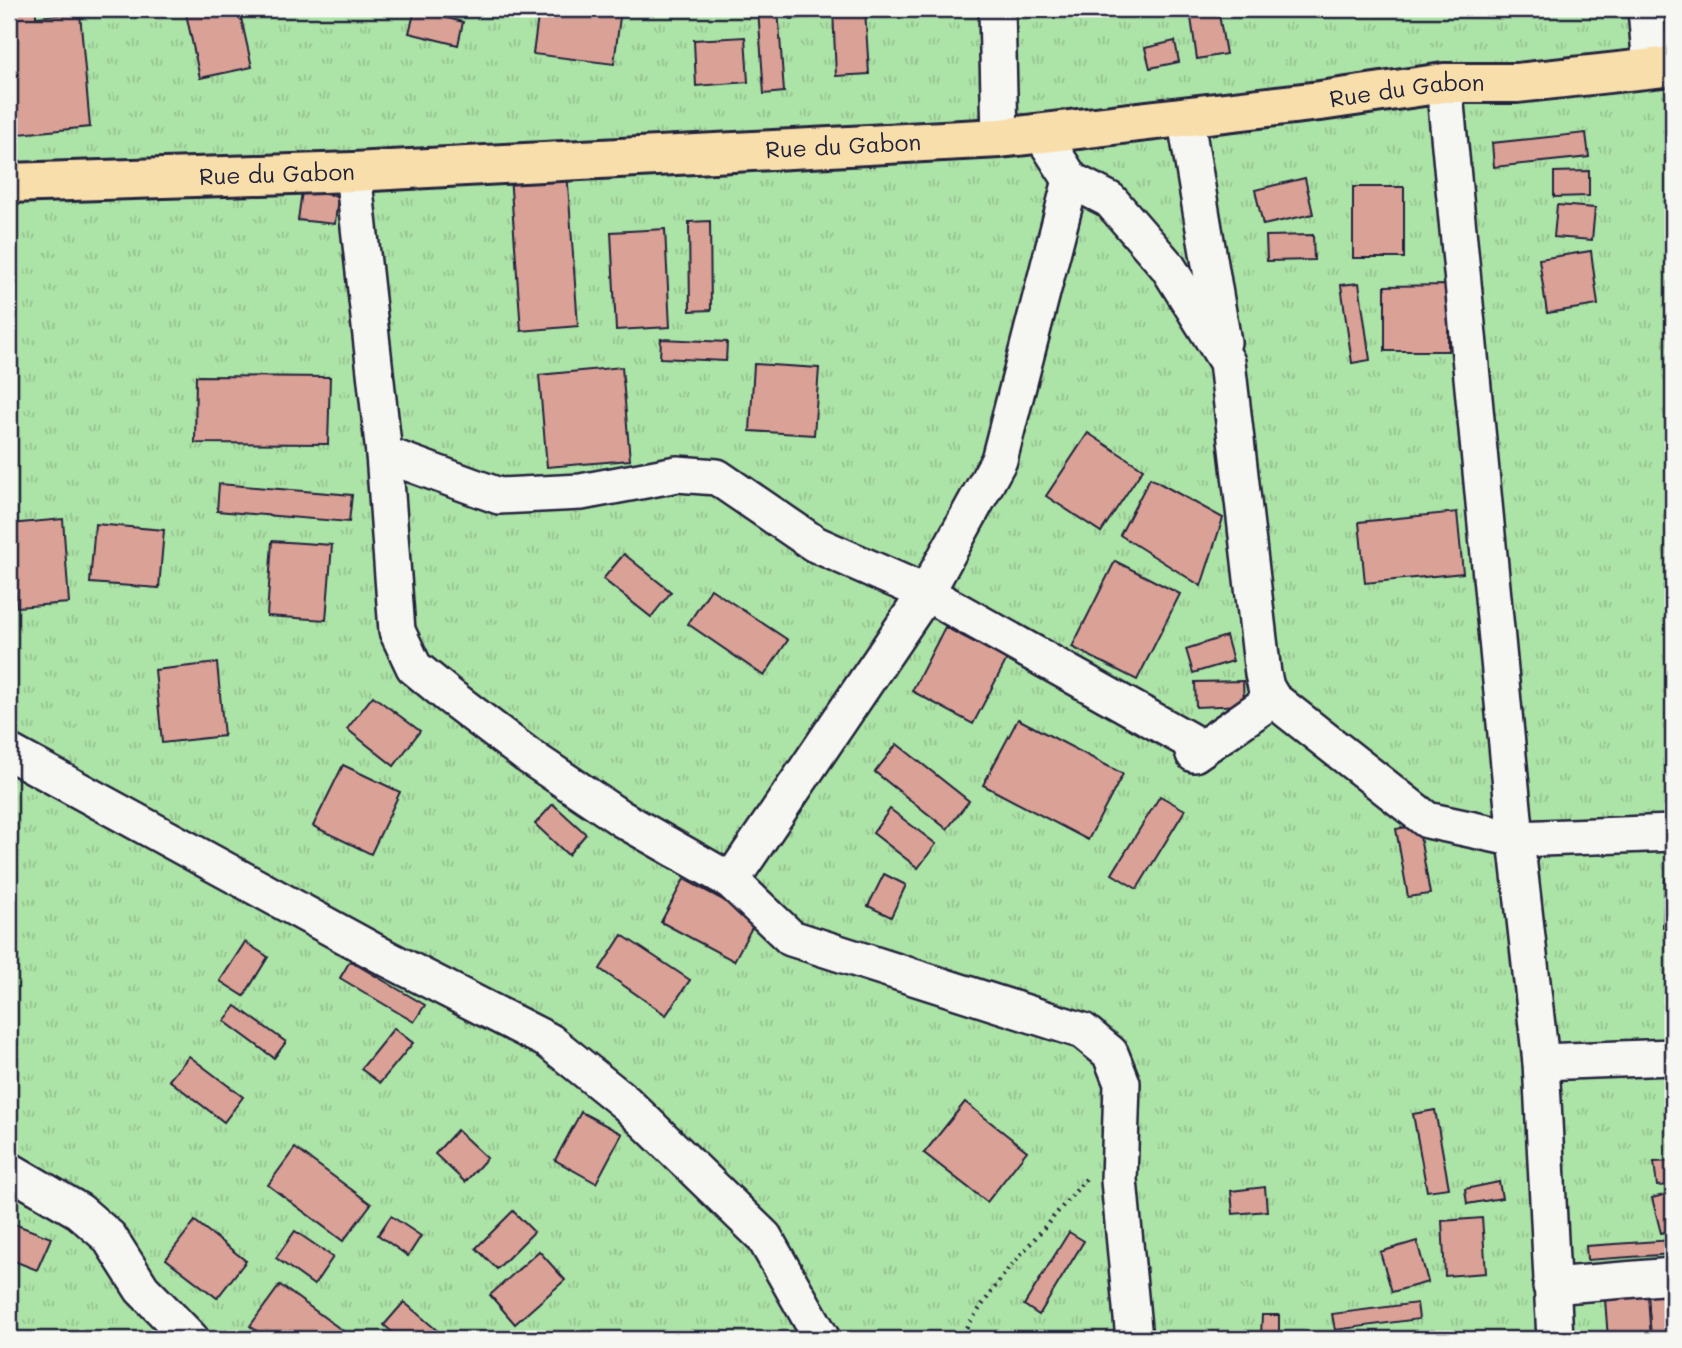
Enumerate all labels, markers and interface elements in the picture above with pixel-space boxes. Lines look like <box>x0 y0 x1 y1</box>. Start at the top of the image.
street label: Rue du Gabon <box>1327 67 1484 113</box>
street label: Rue du Gabon <box>764 126 922 164</box>
street label: Rue du Gabon <box>198 156 355 191</box>

